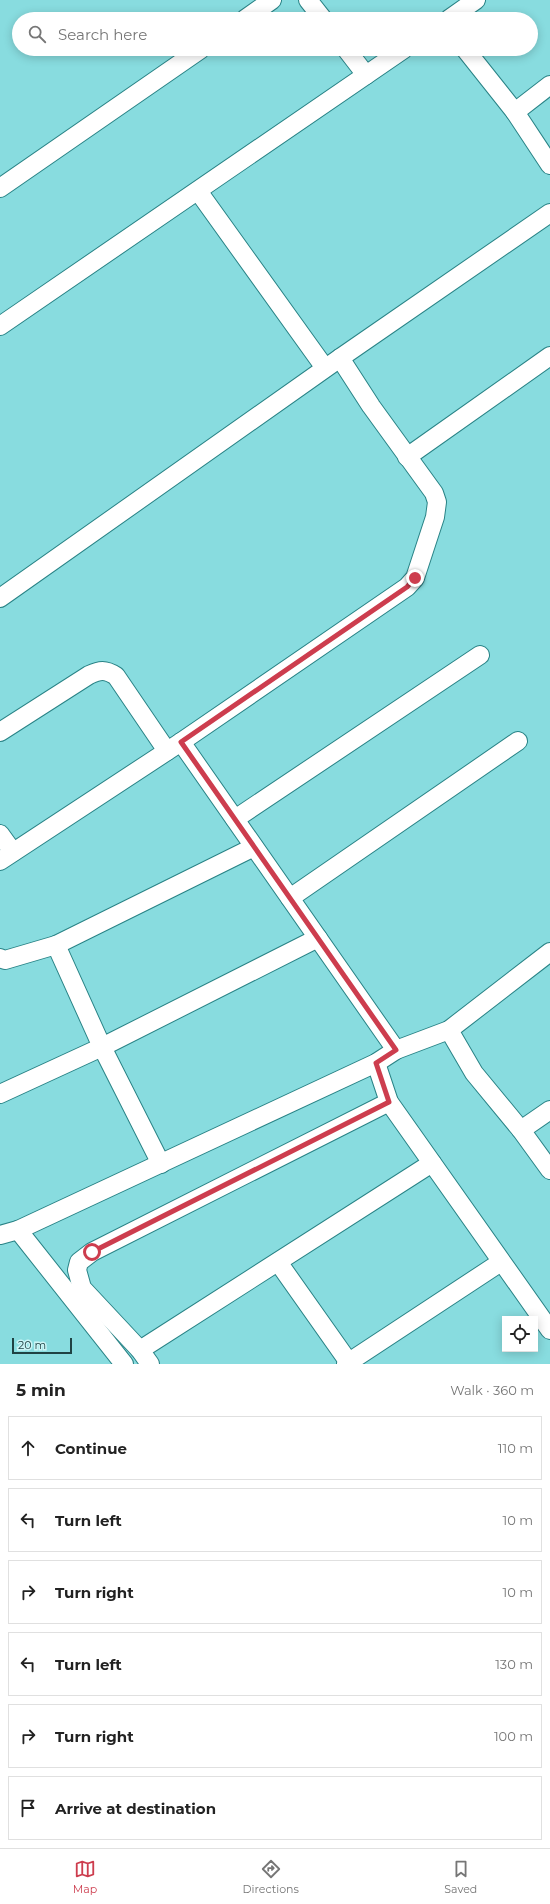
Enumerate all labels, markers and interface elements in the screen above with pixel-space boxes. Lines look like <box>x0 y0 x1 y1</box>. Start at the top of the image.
search box <box>12 12 538 56</box>
icon: search <box>26 23 48 45</box>
text: Search here <box>58 25 147 44</box>
route end <box>406 569 424 587</box>
route start <box>83 1243 101 1261</box>
map controls <box>502 1316 538 1352</box>
button: locate <box>502 1316 538 1352</box>
scale bar <box>12 1336 72 1355</box>
text: 20 m <box>18 1338 46 1352</box>
text: 5 min <box>16 1380 66 1400</box>
text: Walk · 360 m <box>450 1382 534 1398</box>
icon: ahead <box>17 1437 39 1459</box>
text: Continue <box>55 1439 127 1458</box>
text: 110 m <box>498 1440 533 1456</box>
icon: left <box>17 1509 39 1531</box>
text: Turn left <box>55 1511 122 1530</box>
text: 10 m <box>503 1512 533 1528</box>
icon: right <box>17 1581 39 1603</box>
text: Turn right <box>55 1583 134 1602</box>
text: 10 m <box>503 1584 533 1600</box>
icon: left <box>17 1653 39 1675</box>
text: Turn left <box>55 1655 122 1674</box>
text: 130 m <box>495 1656 533 1672</box>
icon: right <box>17 1725 39 1747</box>
text: Turn right <box>55 1727 134 1746</box>
text: 100 m <box>494 1728 533 1744</box>
icon: arrive <box>17 1797 39 1819</box>
text: Arrive at destination <box>55 1799 216 1818</box>
tab: Map <box>73 1858 97 1896</box>
tab: Directions <box>243 1858 299 1896</box>
tab: Saved <box>444 1858 477 1896</box>

